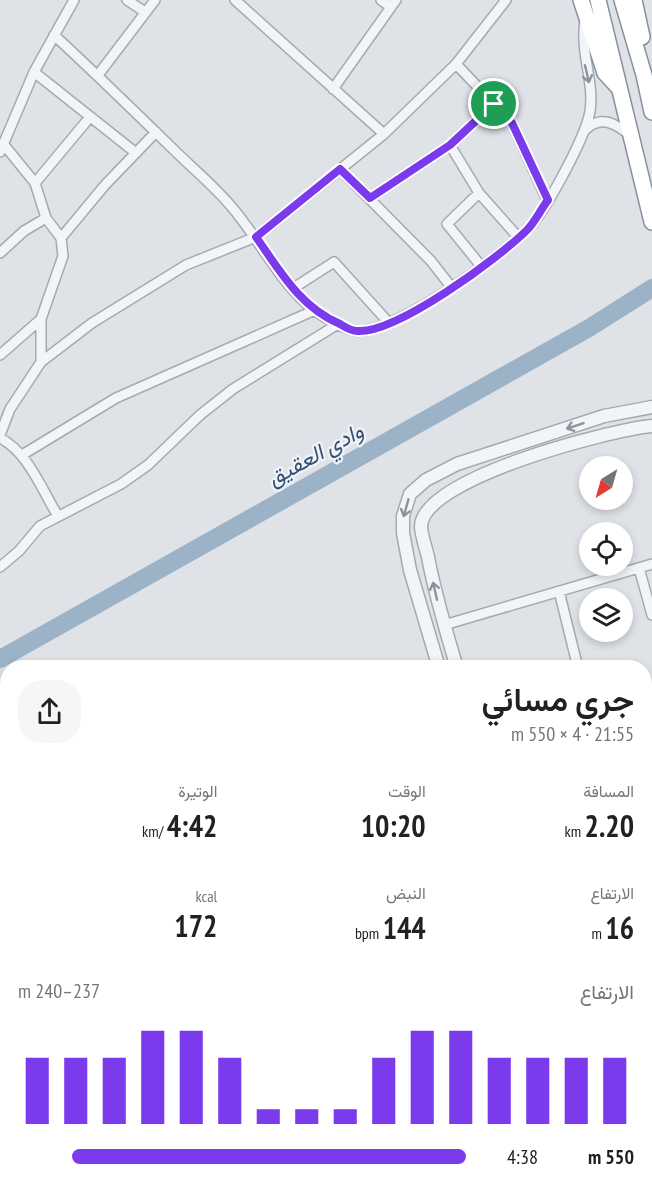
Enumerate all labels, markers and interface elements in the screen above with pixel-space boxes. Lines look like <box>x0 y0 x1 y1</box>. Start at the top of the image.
one-way arrow <box>582 64 594 83</box>
pin <box>468 78 519 129</box>
icon: arrive <box>477 87 510 120</box>
water label: وادي العقيق <box>262 416 370 495</box>
one-way arrow <box>566 421 585 432</box>
north arrow <box>579 456 633 510</box>
map controls <box>579 456 633 642</box>
one-way arrow <box>400 499 411 518</box>
button: locate <box>579 522 633 576</box>
one-way arrow <box>428 582 440 601</box>
button: layers <box>579 588 633 642</box>
text: جري مسائي <box>481 677 634 720</box>
button: share <box>18 680 81 743</box>
text: 21:55 · 4 × 550 m <box>511 721 634 747</box>
text: الوتيرة <box>178 781 217 801</box>
text: الوقت <box>388 781 426 801</box>
text: المسافة <box>583 781 634 801</box>
text: 4:42 <box>167 806 217 845</box>
text: 10:20 <box>361 806 426 845</box>
text: 2.20 <box>585 806 634 845</box>
text: /km <box>142 821 167 841</box>
text: km <box>565 821 585 841</box>
text: النبض <box>386 883 426 903</box>
text: الارتفاع <box>591 883 634 903</box>
text: kcal <box>195 886 217 906</box>
text: 172 <box>174 906 217 945</box>
text: 144 <box>383 908 426 947</box>
text: 16 <box>605 908 634 947</box>
text: bpm <box>355 923 383 943</box>
text: m <box>591 923 605 943</box>
text: 237–240 m <box>18 978 100 1004</box>
text: الارتفاع <box>580 979 634 1005</box>
text: 4:38 <box>507 1144 538 1170</box>
text: 550 m <box>588 1144 634 1170</box>

